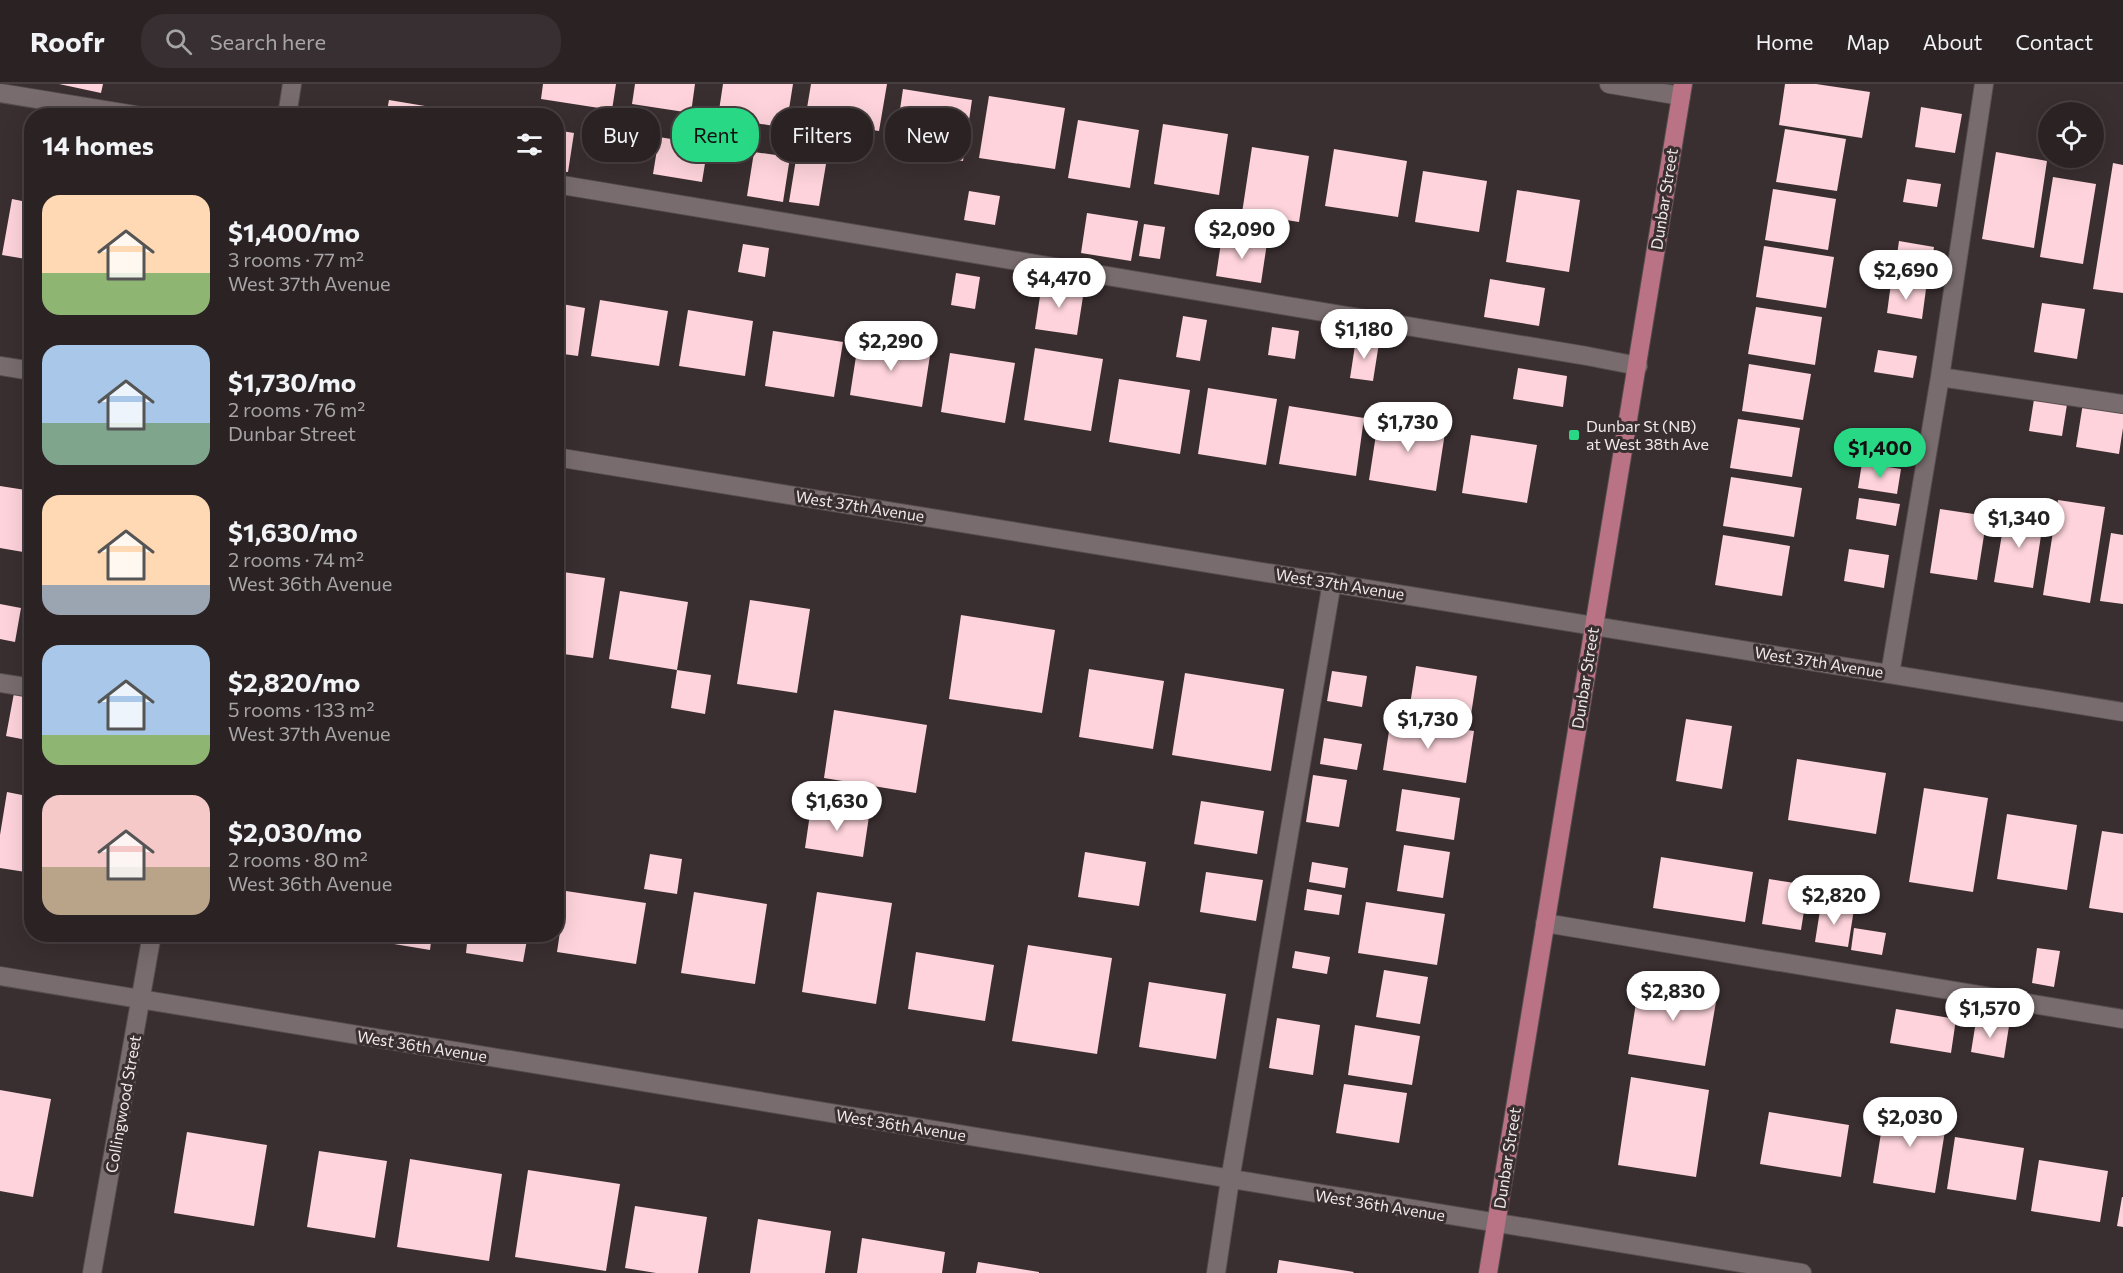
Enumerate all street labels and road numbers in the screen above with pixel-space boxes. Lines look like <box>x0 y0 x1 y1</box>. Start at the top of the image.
street label: Dunbar Street <box>1646 146 1681 251</box>
street label: West 37th Avenue <box>794 486 926 525</box>
street label: West 37th Avenue <box>1274 564 1406 603</box>
street label: Dunbar Street <box>1567 625 1602 730</box>
street label: West 37th Avenue <box>1753 642 1885 681</box>
street label: West 36th Avenue <box>356 1026 488 1065</box>
street label: Collingwood Street <box>101 1033 144 1174</box>
street label: West 36th Avenue <box>835 1105 967 1144</box>
street label: Dunbar Street <box>1489 1105 1524 1210</box>
street label: West 36th Avenue <box>1314 1185 1446 1224</box>

